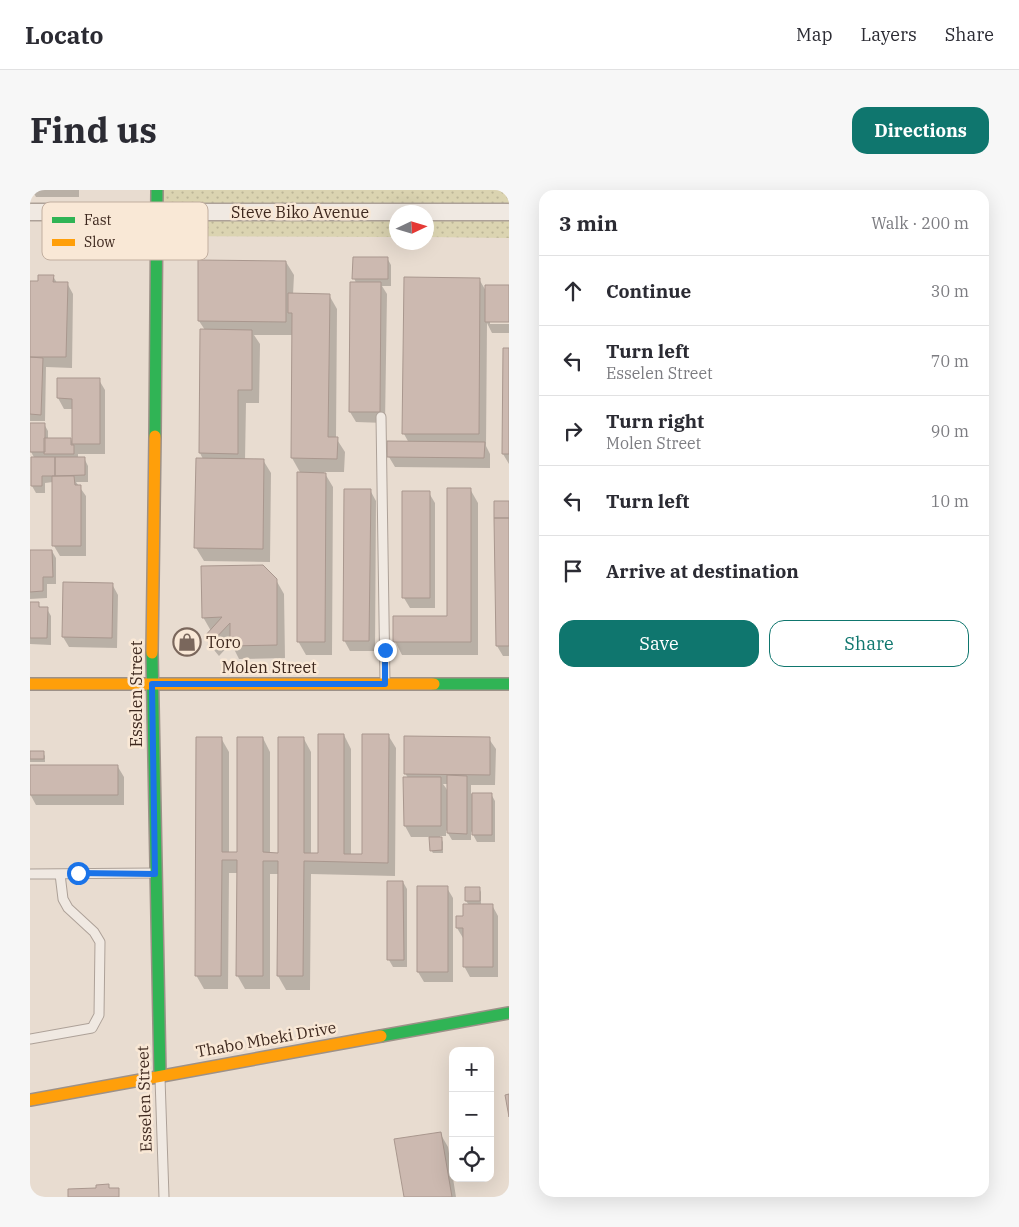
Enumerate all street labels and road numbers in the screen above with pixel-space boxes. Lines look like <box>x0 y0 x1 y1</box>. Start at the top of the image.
street label: Steve Biko Avenue <box>231 202 369 222</box>
street label: Esselen Street <box>126 640 146 747</box>
street label: Molen Street <box>221 657 317 677</box>
street label: Thabo Mbeki Drive <box>194 1017 338 1061</box>
street label: Esselen Street <box>132 1045 156 1153</box>

